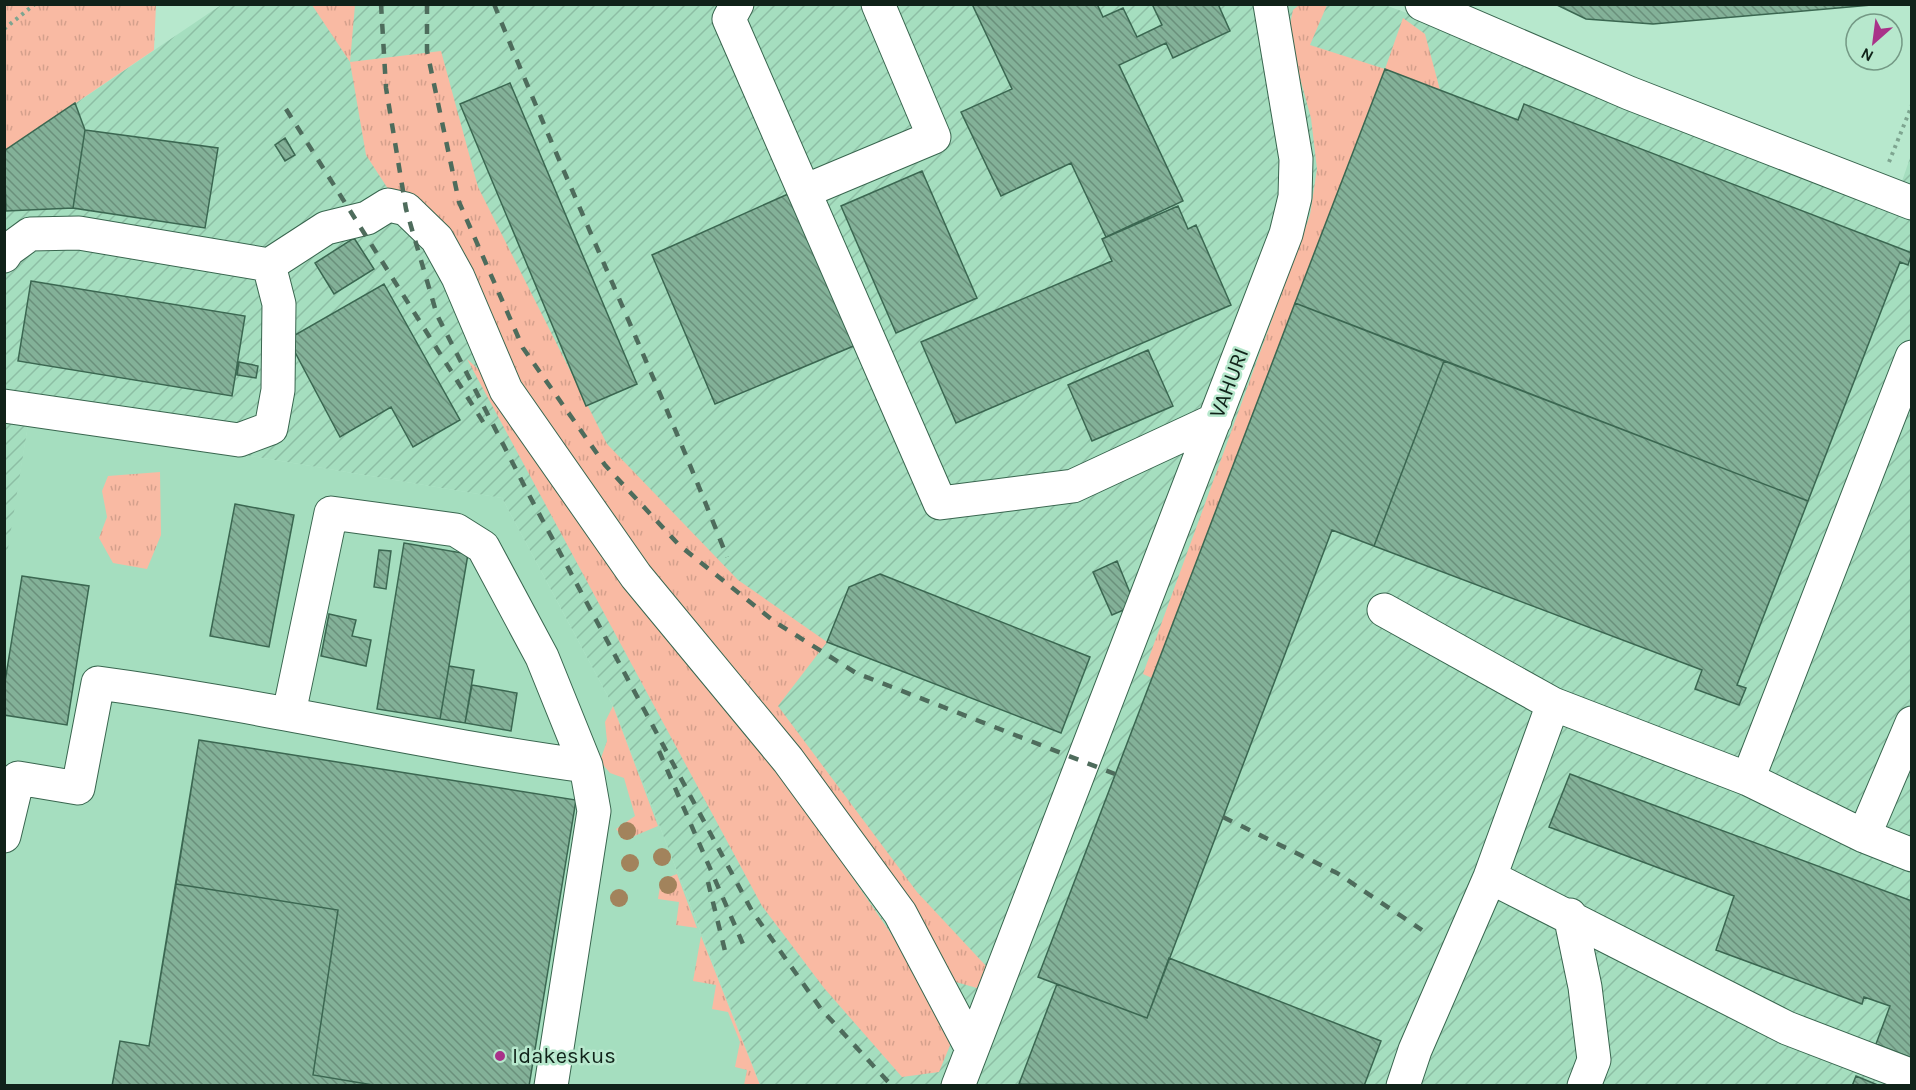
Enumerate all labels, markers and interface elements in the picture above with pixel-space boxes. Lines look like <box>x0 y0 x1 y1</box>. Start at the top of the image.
north arrow <box>1844 12 1904 72</box>
text: N <box>1858 44 1877 66</box>
street label: VAHURI <box>1204 344 1254 422</box>
place label: Idakeskus <box>512 1043 616 1069</box>
marker: Idakeskus <box>493 1049 507 1063</box>

